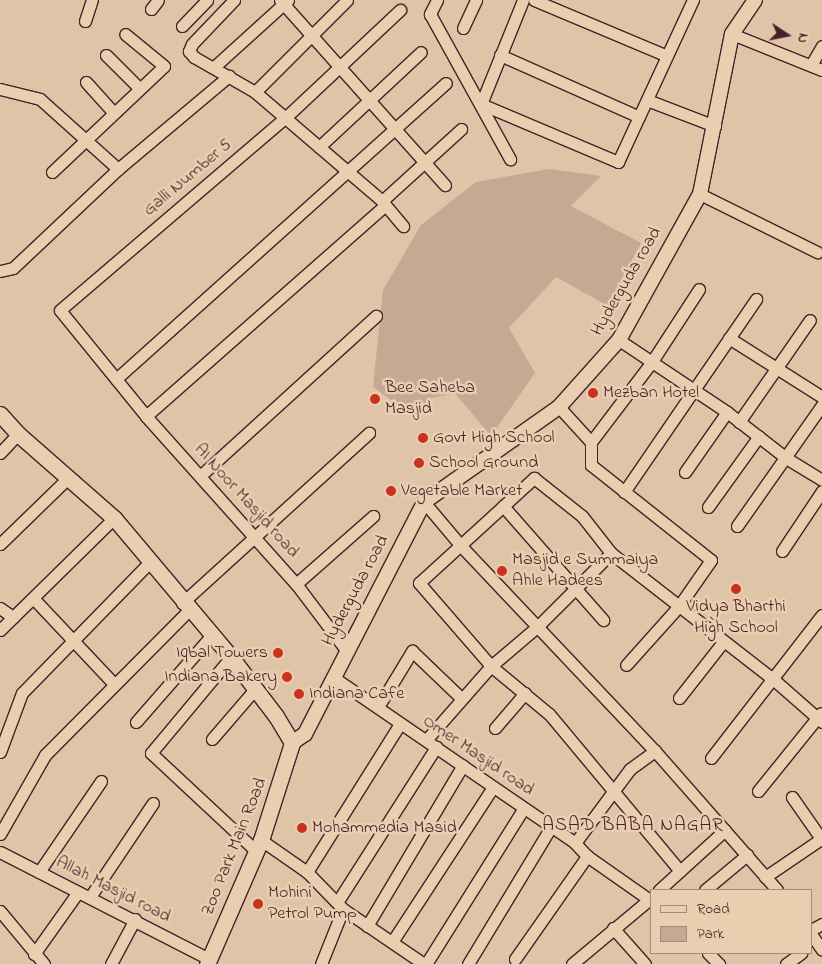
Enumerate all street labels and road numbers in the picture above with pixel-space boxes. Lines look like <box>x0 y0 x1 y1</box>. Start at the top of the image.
street label: Galli Number 5 <box>139 135 237 221</box>
street label: Hyderguda road <box>587 224 667 340</box>
street label: AI Noor Masjid road <box>189 439 303 563</box>
street label: Hyderguda road <box>318 532 394 650</box>
street label: Omer Masjid road <box>418 711 538 801</box>
street label: Zoo Park Main Road <box>197 775 273 919</box>
street label: Allah Masjid road <box>52 852 174 928</box>

